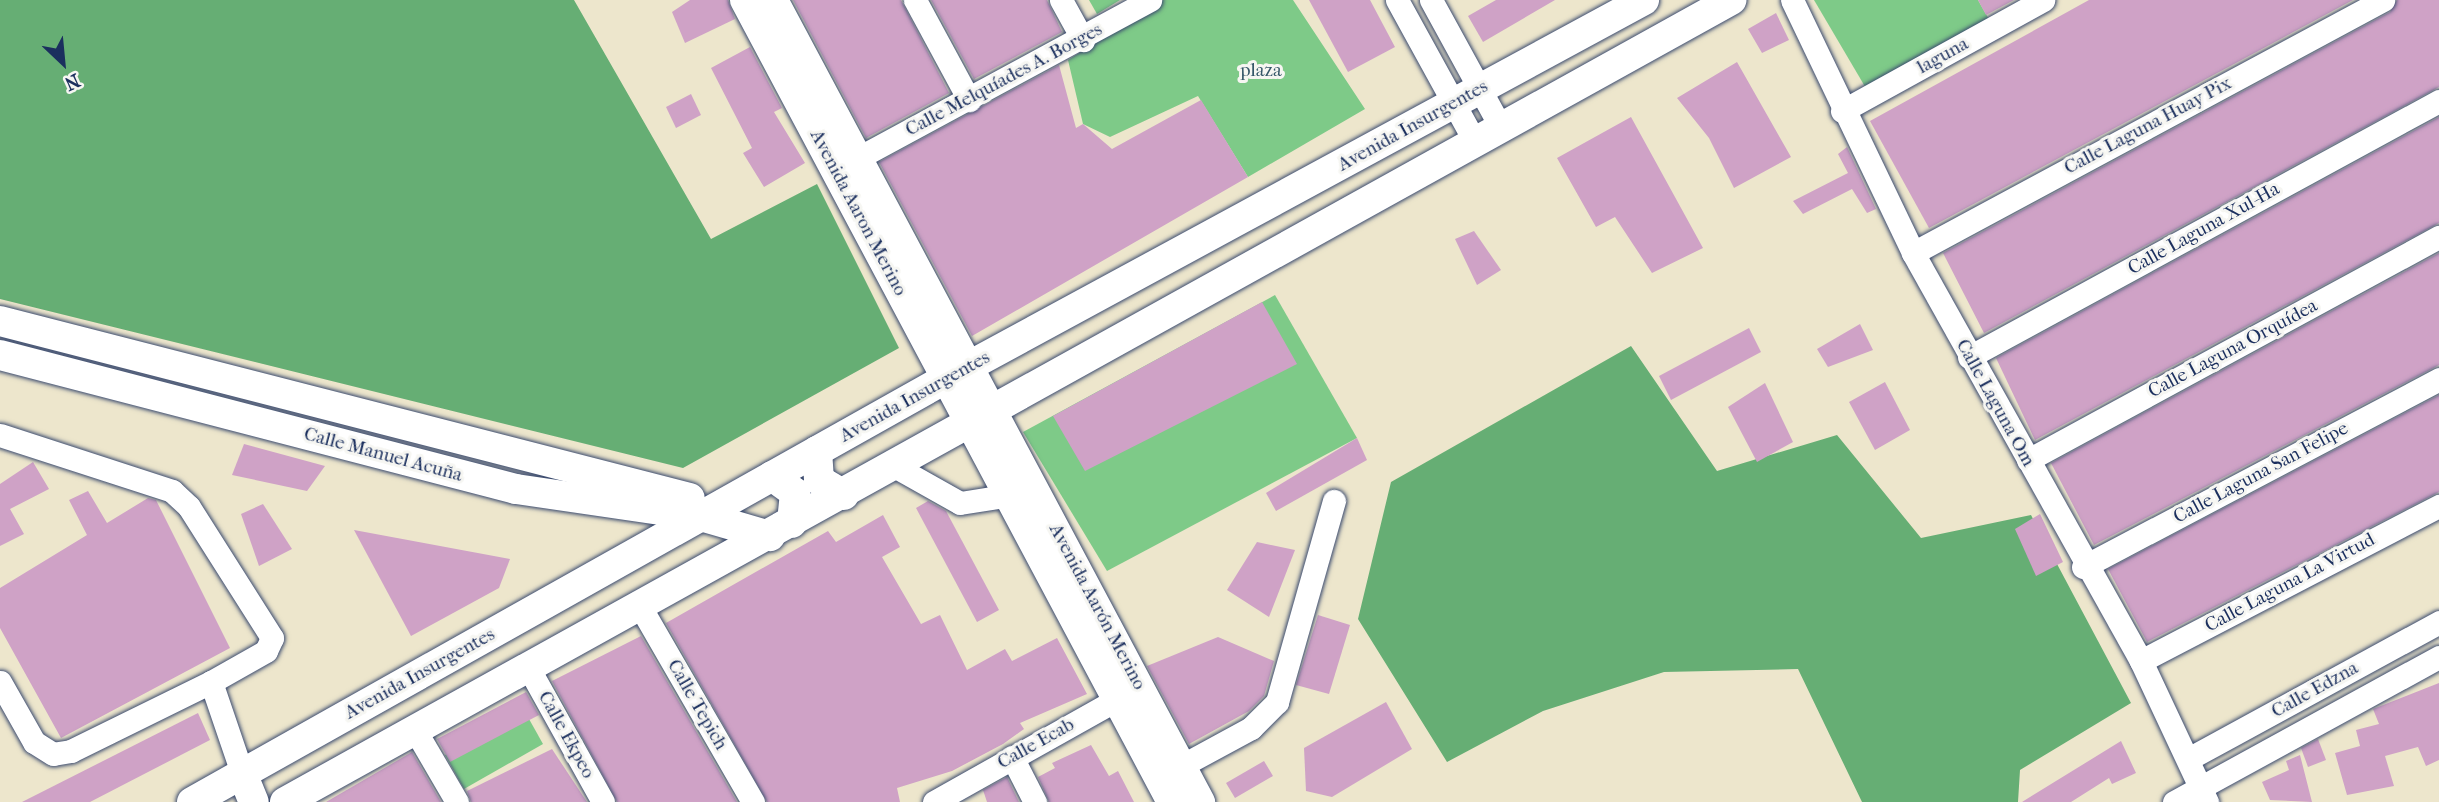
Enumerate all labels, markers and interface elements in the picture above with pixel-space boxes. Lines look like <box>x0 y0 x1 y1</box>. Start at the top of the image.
street label: Calle Melquíades A. Borges <box>902 18 1106 142</box>
north arrow <box>28 28 98 98</box>
street label: laguna <box>1913 33 1973 79</box>
park label: plaza <box>1240 60 1282 82</box>
text: N <box>61 69 84 95</box>
street label: Calle Laguna Huay Pix <box>2061 72 2235 180</box>
street label: Avenida Insurgentes <box>1334 75 1492 177</box>
street label: Avenida Aaron Merino <box>805 126 911 300</box>
street label: Calle Laguna Xul-Ha <box>2124 178 2284 280</box>
street label: Calle Laguna Orquídea <box>2144 295 2322 403</box>
street label: Calle Laguna Om <box>1951 336 2039 470</box>
street label: Avenida Insurgentes <box>836 346 994 448</box>
street label: Calle Laguna San Felipe <box>2170 417 2352 529</box>
street label: Calle Manuel Acuña <box>301 423 465 487</box>
street label: Avenida Aarón Merino <box>1044 520 1150 694</box>
street label: Calle Laguna La Virtud <box>2201 529 2379 637</box>
street label: Avenida Insurgentes <box>341 623 499 725</box>
street label: Calle Tepich <box>662 656 732 754</box>
street label: Calle Edzna <box>2268 657 2362 723</box>
street label: Calle Ekpeo <box>533 687 599 783</box>
street label: Calle Ecab <box>994 714 1078 774</box>

